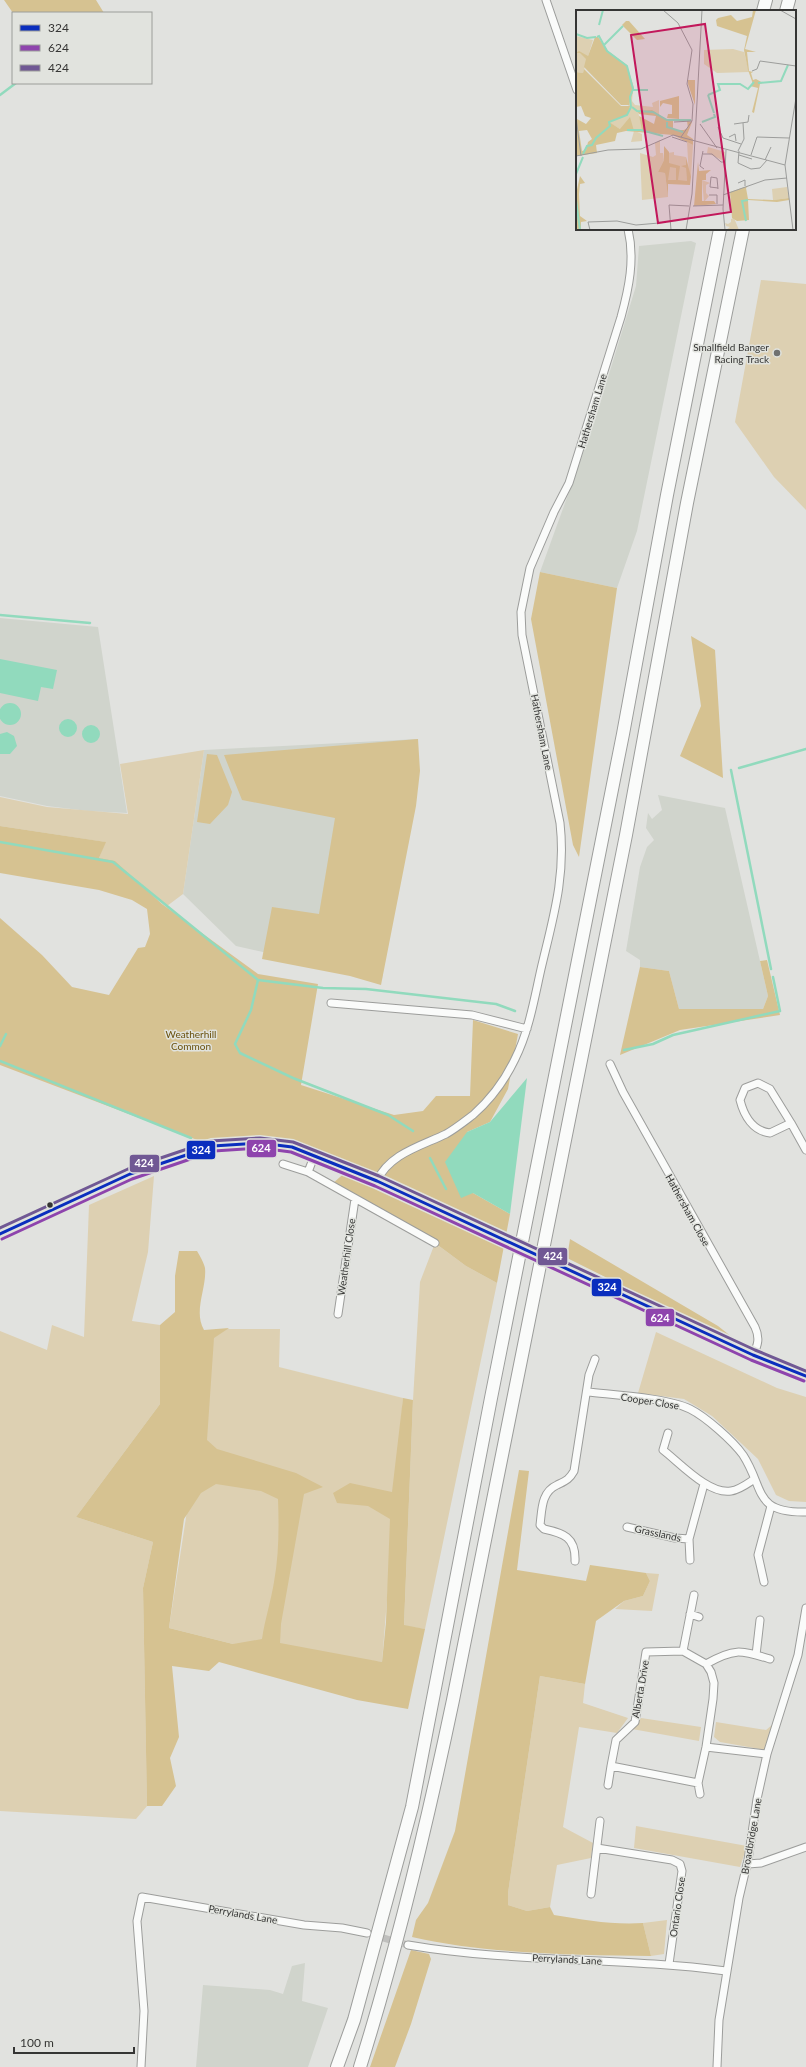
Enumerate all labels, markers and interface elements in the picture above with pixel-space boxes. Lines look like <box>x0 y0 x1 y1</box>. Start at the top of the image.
inset map <box>576 10 796 230</box>
legend <box>12 12 152 84</box>
text: 324 <box>48 20 69 35</box>
text: 624 <box>48 40 69 55</box>
text: 424 <box>48 60 69 75</box>
place label: Smallfield Banger Racing Track <box>693 341 770 365</box>
marker: Smallfield Banger Racing Track <box>772 348 782 358</box>
street label: Hathersham Lane <box>575 372 609 450</box>
street label: Hathersham Lane <box>529 693 555 771</box>
park label: Weatherhill Common <box>166 1028 216 1052</box>
line badge: 624 <box>246 1139 277 1158</box>
line badge: 324 <box>186 1140 216 1160</box>
text: 624 <box>251 1141 271 1154</box>
text: 324 <box>191 1143 211 1156</box>
line badge: 424 <box>129 1154 160 1173</box>
text: 424 <box>134 1156 154 1169</box>
street label: Hathersham Close <box>663 1172 713 1248</box>
unlabelled marker <box>45 1200 55 1210</box>
street label: Weatherhill Close <box>335 1218 357 1296</box>
line badge: 424 <box>537 1247 568 1266</box>
text: 424 <box>543 1249 563 1262</box>
line badge: 324 <box>591 1278 622 1297</box>
text: 324 <box>597 1280 617 1293</box>
line badge: 624 <box>645 1308 675 1327</box>
text: 624 <box>650 1311 670 1324</box>
street label: Cooper Close <box>620 1390 680 1412</box>
street label: Grasslands <box>634 1522 682 1544</box>
street label: Alberta Drive <box>629 1659 651 1719</box>
street label: Broadbridge Lane <box>738 1797 764 1875</box>
street label: Ontario Close <box>667 1876 687 1938</box>
street label: Perrylands Lane <box>208 1902 278 1926</box>
street label: Perrylands Lane <box>532 1951 602 1967</box>
scale bar <box>14 2029 134 2055</box>
text: 100 m <box>20 2035 54 2050</box>

